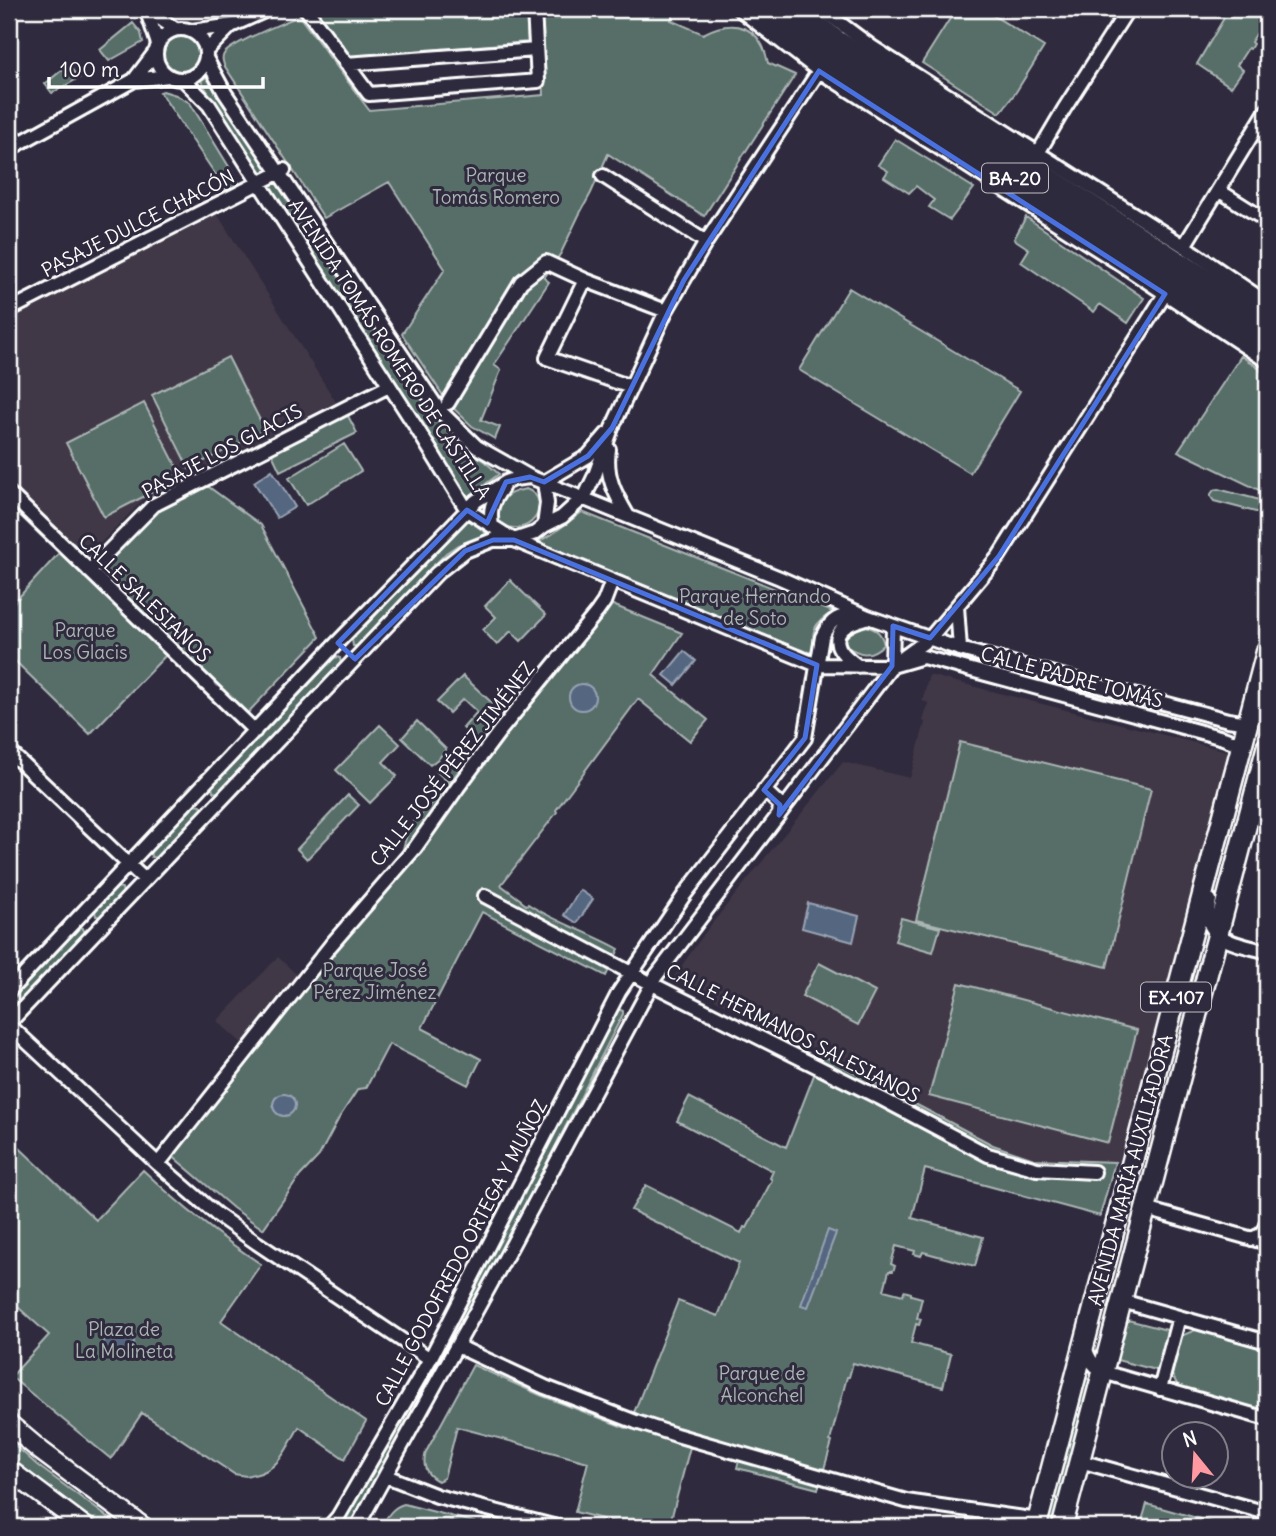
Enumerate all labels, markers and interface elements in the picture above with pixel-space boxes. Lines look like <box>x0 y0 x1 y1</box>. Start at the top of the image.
scale bar <box>49 46 262 90</box>
text: 100 m <box>60 56 119 83</box>
park label: Parque Tomás Romero <box>432 163 560 209</box>
road number: BA-20 <box>982 163 1048 192</box>
street label: PASAJE DULCE CHACÓN <box>37 164 239 282</box>
street label: AVENIDA TOMÁS ROMERO DE CASTILLA <box>284 194 496 504</box>
street label: PASAJE LOS GLACIS <box>138 399 306 503</box>
street label: CALLE SALESIANOS <box>74 529 216 667</box>
park label: Parque Hernando de Soto <box>679 584 831 630</box>
park label: Parque Los Glacis <box>42 618 128 664</box>
street label: CALLE PADRE TOMÁS <box>978 641 1166 713</box>
street label: CALLE JOSÉ PÉREZ JIMÉNEZ <box>365 657 539 871</box>
park label: Parque José Pérez Jiménez <box>313 958 437 1004</box>
street label: CALLE HERMANOS SALESIANOS <box>662 958 924 1108</box>
road number: EX-107 <box>1141 982 1211 1012</box>
street label: AVENIDA MARÍA AUXILIADORA <box>1082 1032 1178 1308</box>
street label: CALLE GODOFREDO ORTEGA Y MUÑOZ <box>370 1095 552 1410</box>
park label: Plaza de La Molineta <box>75 1317 173 1363</box>
park label: Parque de Alconchel <box>719 1361 805 1407</box>
north arrow <box>1160 1420 1230 1490</box>
text: N <box>1180 1425 1200 1452</box>

